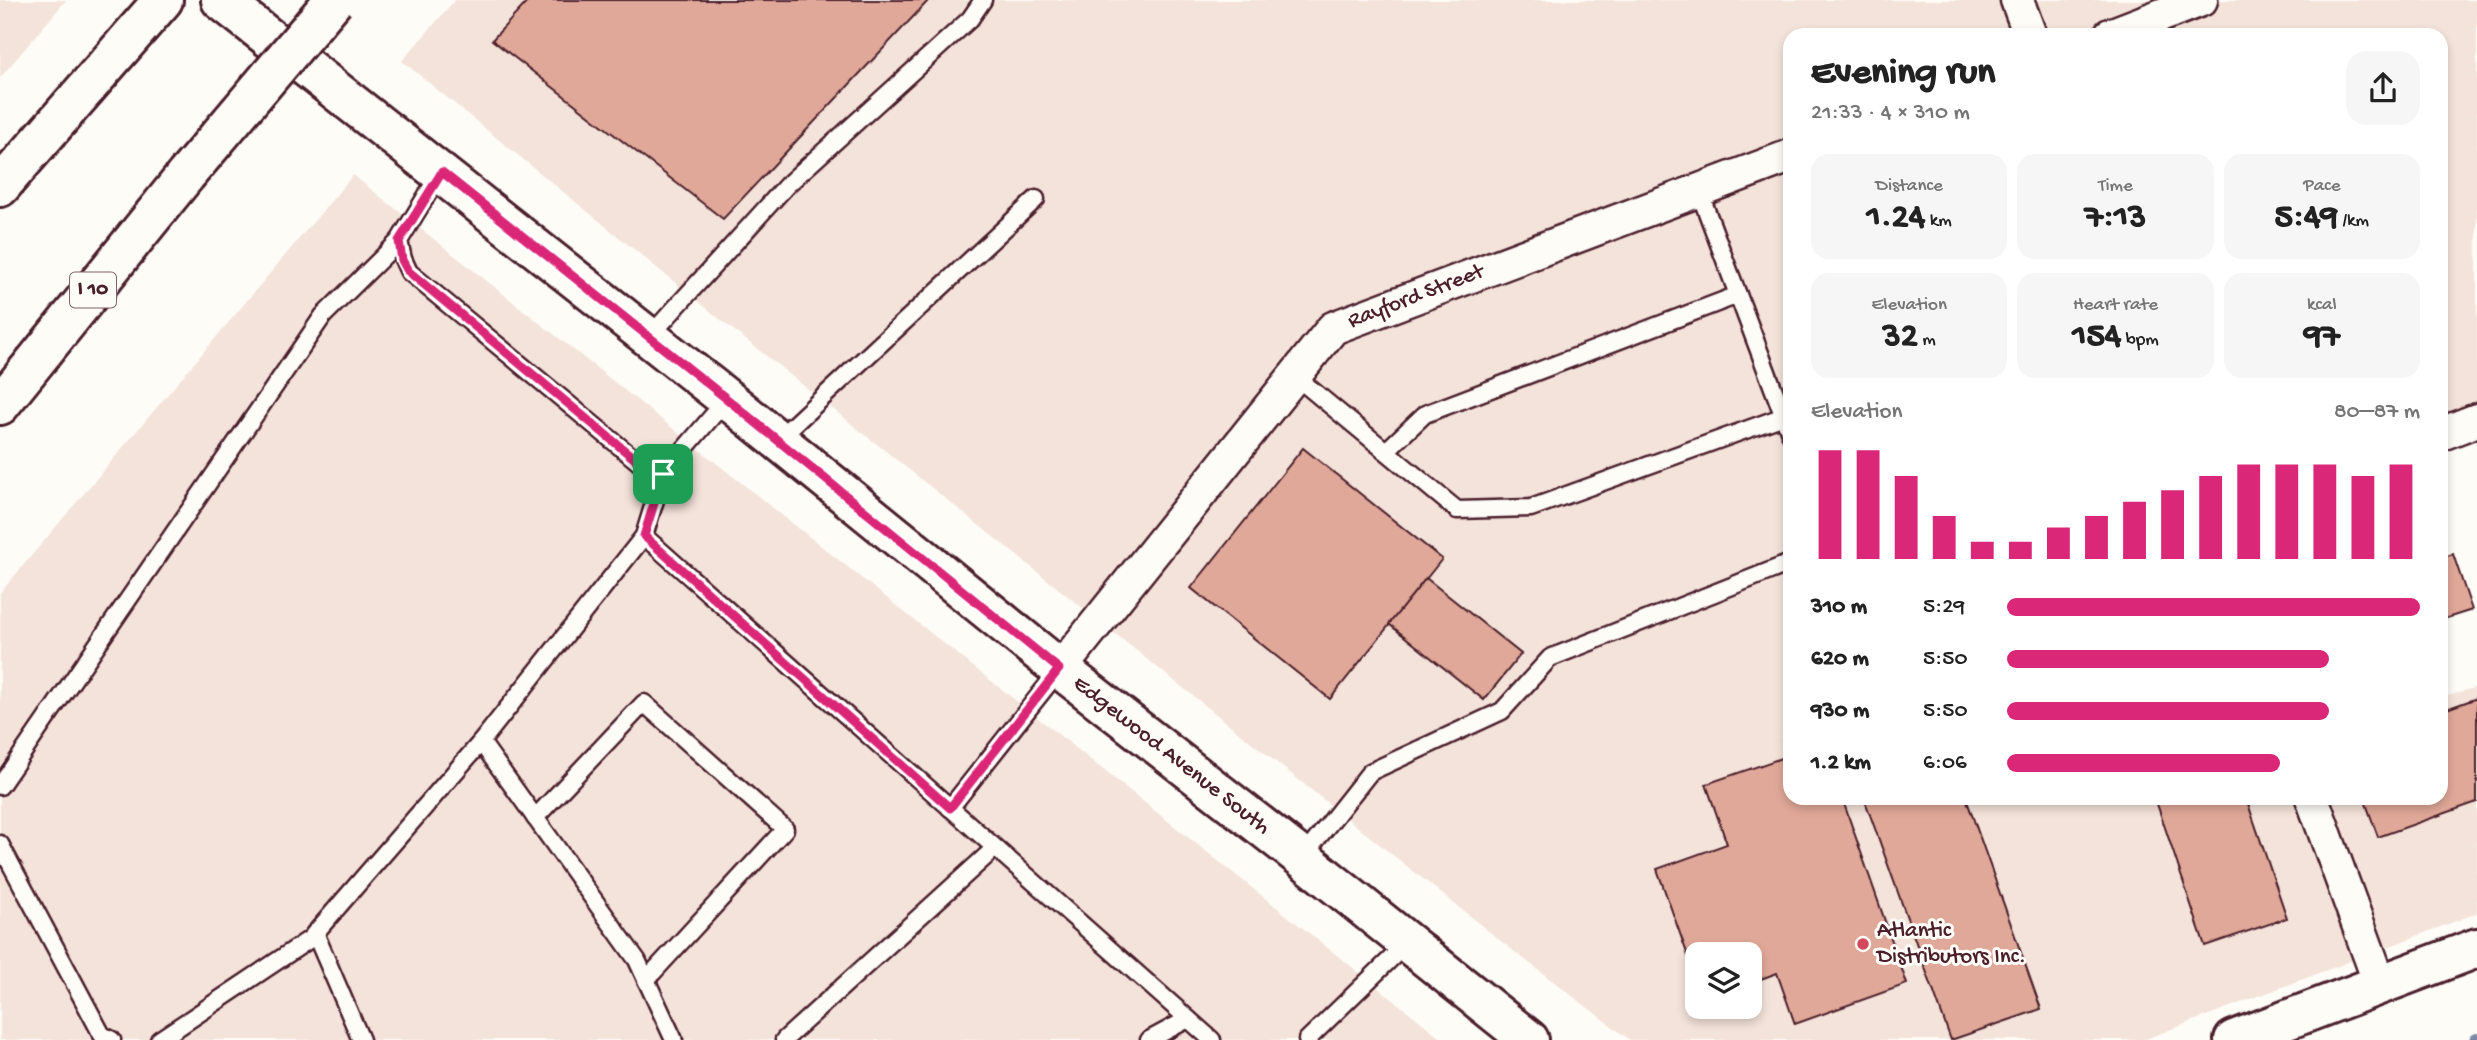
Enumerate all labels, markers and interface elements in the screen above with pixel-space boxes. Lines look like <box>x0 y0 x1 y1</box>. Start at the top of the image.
button: share <box>2346 51 2420 125</box>
text: Evening run <box>1811 52 1995 96</box>
text: 21:33 · 4 × 310 m <box>1811 100 1970 127</box>
text: Distance <box>1876 175 1943 198</box>
text: Time <box>2098 175 2133 198</box>
text: Pace <box>2303 175 2340 198</box>
text: 1.24 <box>1867 198 1925 239</box>
text: 7:13 <box>2085 198 2146 239</box>
text: 5:49 <box>2275 198 2338 239</box>
text: km <box>1925 210 1952 233</box>
text: /km <box>2338 210 2369 233</box>
street label: Rayford Street <box>1344 258 1489 335</box>
road number: I 10 <box>70 272 116 308</box>
text: Elevation <box>1871 294 1947 317</box>
text: Heart rate <box>2073 294 2158 317</box>
text: kcal <box>2307 294 2337 317</box>
text: 32 <box>1883 317 1918 358</box>
text: 154 <box>2072 317 2121 358</box>
text: 97 <box>2304 317 2340 358</box>
text: m <box>1918 329 1936 352</box>
text: bpm <box>2121 329 2159 352</box>
text: Elevation <box>1811 399 1902 426</box>
text: 80–87 m <box>2334 399 2420 426</box>
pin <box>633 444 693 504</box>
icon: arrive <box>644 455 682 493</box>
text: 310 m <box>1811 594 1867 621</box>
text: 5:29 <box>1923 594 1965 621</box>
text: 620 m <box>1811 646 1869 673</box>
text: 5:50 <box>1923 646 1967 673</box>
street label: Edgewood Avenue South <box>1067 671 1275 841</box>
text: 930 m <box>1811 698 1869 725</box>
text: 5:50 <box>1923 698 1967 725</box>
text: 1.2 km <box>1811 750 1871 777</box>
text: 6:06 <box>1923 750 1967 777</box>
place label: Atlantic Distributors Inc. <box>1875 918 2026 971</box>
marker: Atlantic Distributors Inc. <box>1855 936 1871 952</box>
map controls <box>1685 942 1762 1019</box>
button: layers <box>1685 942 1762 1019</box>

